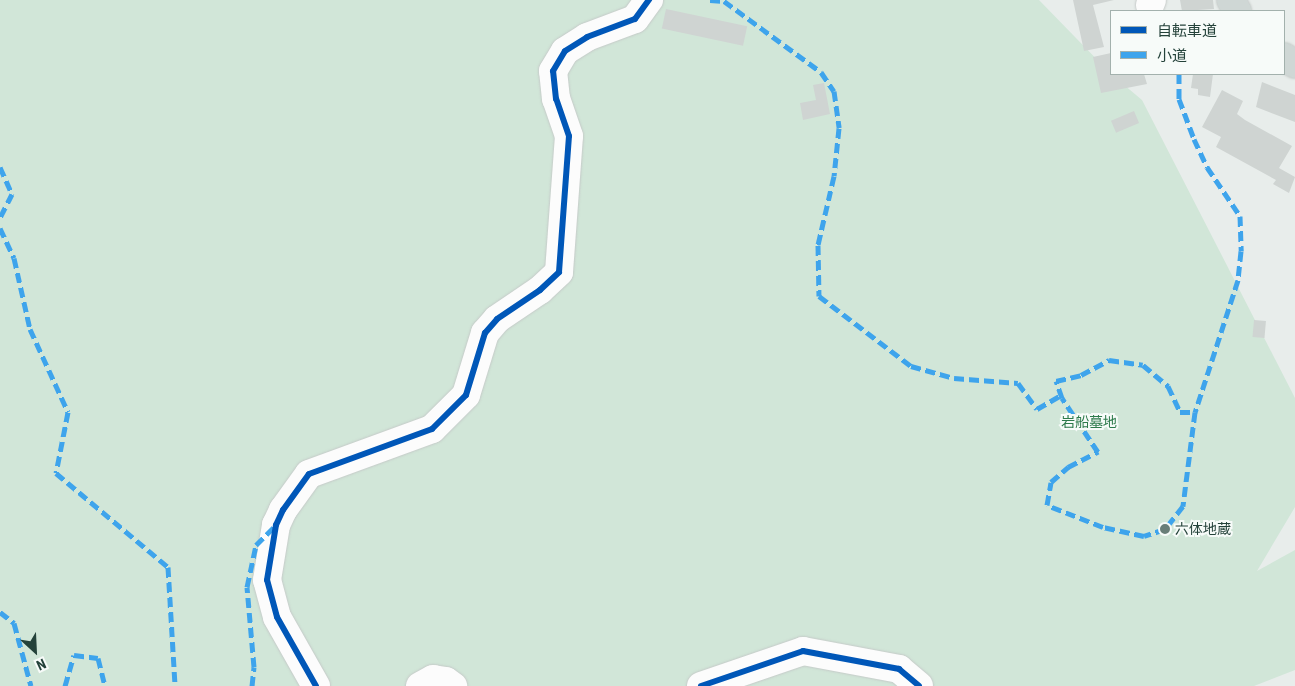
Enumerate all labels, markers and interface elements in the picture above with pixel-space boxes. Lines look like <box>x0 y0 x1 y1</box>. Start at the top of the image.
legend <box>1110 10 1285 75</box>
text: 自転車道 <box>1157 22 1217 40</box>
text: 小道 <box>1157 47 1187 65</box>
park label: 岩船墓地 <box>1061 414 1117 430</box>
place label: 六体地蔵 <box>1175 521 1231 537</box>
marker: 六体地蔵 <box>1159 523 1171 535</box>
north arrow <box>10 626 60 676</box>
text: N <box>34 656 49 674</box>

